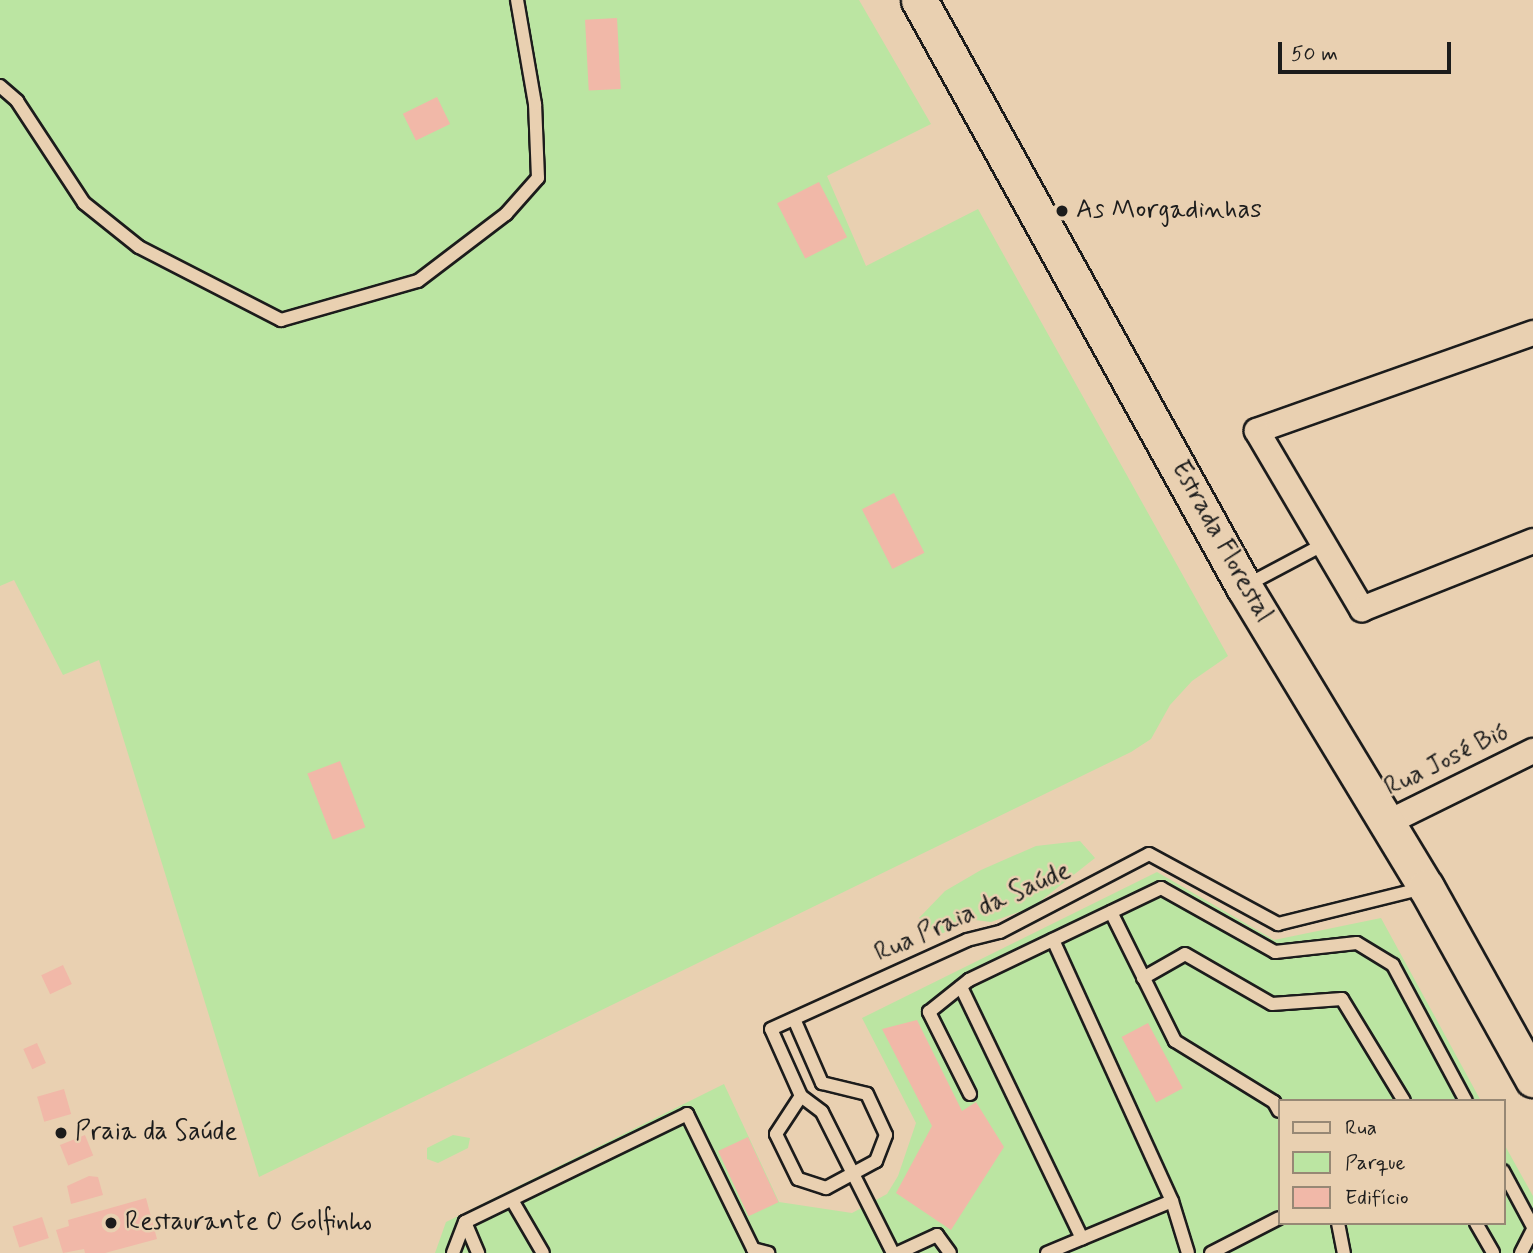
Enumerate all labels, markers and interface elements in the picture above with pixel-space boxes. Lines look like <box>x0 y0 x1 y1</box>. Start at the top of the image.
scale bar <box>1281 28 1454 72</box>
text: 50 m <box>1291 40 1338 68</box>
place label: As Morgadinhas <box>1076 195 1251 227</box>
marker: As Morgadinhas <box>1054 203 1070 219</box>
street label: Estrada Florestal <box>1163 455 1279 629</box>
street label: Rua José Bió <box>1379 717 1515 805</box>
street label: Rua Praia da Saúde <box>870 856 1076 970</box>
legend <box>1278 1099 1505 1225</box>
text: Rua <box>1345 1114 1377 1142</box>
place label: Praia da Saúde <box>75 1117 239 1149</box>
marker: Praia da Saúde <box>53 1125 69 1141</box>
text: Parque <box>1345 1149 1405 1177</box>
text: Edifício <box>1345 1184 1409 1212</box>
place label: Restaurante O Golfinho <box>125 1207 374 1239</box>
marker: Restaurante O Golfinho <box>103 1215 119 1231</box>

